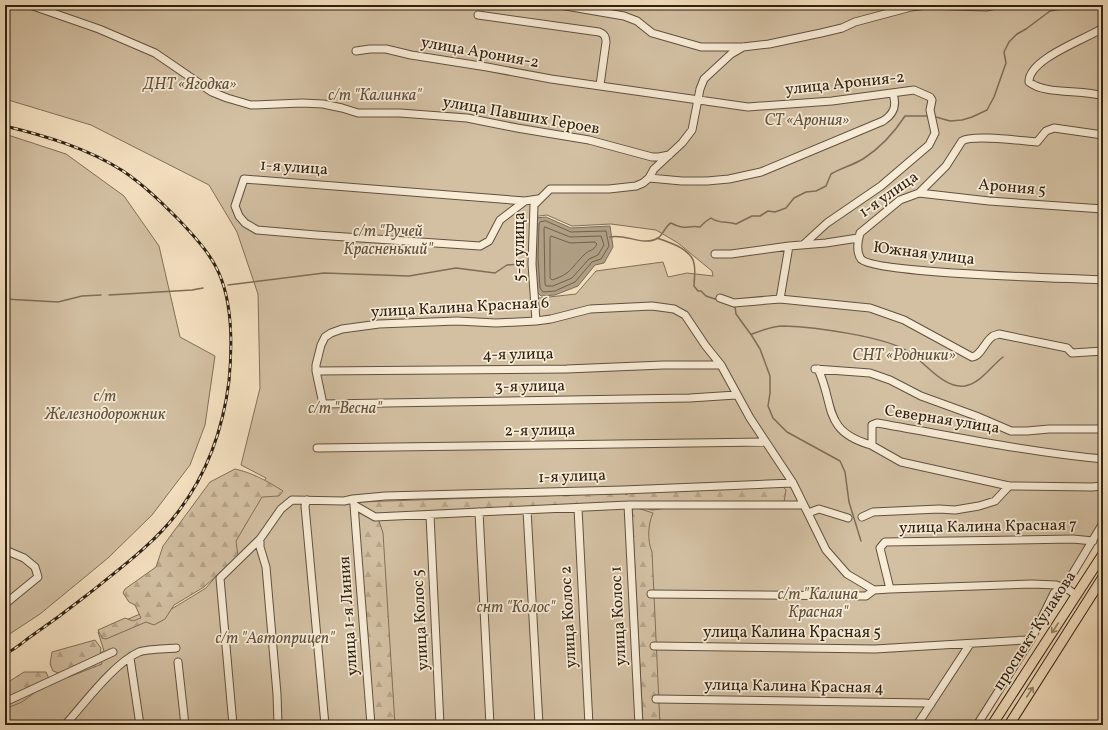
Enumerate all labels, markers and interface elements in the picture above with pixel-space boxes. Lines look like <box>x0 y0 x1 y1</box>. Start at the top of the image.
street label: улица Арония-2 <box>419 32 541 74</box>
street label: улица Арония-2 <box>784 67 906 101</box>
park label: ДНТ «Ягодка» <box>142 74 237 96</box>
park label: с/т "Калинка" <box>328 85 422 107</box>
street label: улица Павших Героев <box>441 91 601 141</box>
park label: СТ «Арония» <box>765 110 849 132</box>
street label: 1-я улица <box>259 155 329 181</box>
street label: 1-я улица <box>855 166 923 224</box>
street label: Арония 5 <box>977 174 1047 202</box>
street label: 5-я улица <box>509 212 531 282</box>
park label: с/т "Ручей Красненький" <box>343 221 434 261</box>
street label: Южная улица <box>872 237 976 271</box>
street label: улица Калина Красная 6 <box>370 292 550 324</box>
street label: 4-я улица <box>482 343 554 367</box>
park label: СНТ «Родники» <box>852 345 956 367</box>
street label: 3-я улица <box>495 375 565 399</box>
park label: с/т Железнодорожник <box>44 386 166 426</box>
park label: с/т "Весна" <box>308 398 382 420</box>
street label: Северная улица <box>883 400 1001 440</box>
street label: 2-я улица <box>504 419 576 443</box>
street label: 1-я улица <box>538 465 606 489</box>
street label: улица Калина Красная 7 <box>899 514 1077 540</box>
street label: улица 1-я Линия <box>334 555 364 677</box>
street label: улица Колос 2 <box>555 565 583 669</box>
street label: улица Колос 1 <box>605 565 633 667</box>
street label: проспект Кулакова <box>988 567 1082 695</box>
street label: улица Колос 5 <box>407 569 435 671</box>
park label: с/т "Калина Красная" <box>778 584 859 624</box>
park label: снт "Колос" <box>477 597 556 619</box>
street label: улица Калина Красная 5 <box>703 622 881 644</box>
one-way arrow <box>1051 622 1059 633</box>
park label: с/т "Автоприцеп" <box>216 628 335 650</box>
street label: улица Калина Красная 4 <box>704 674 884 700</box>
one-way arrow <box>1026 687 1034 698</box>

